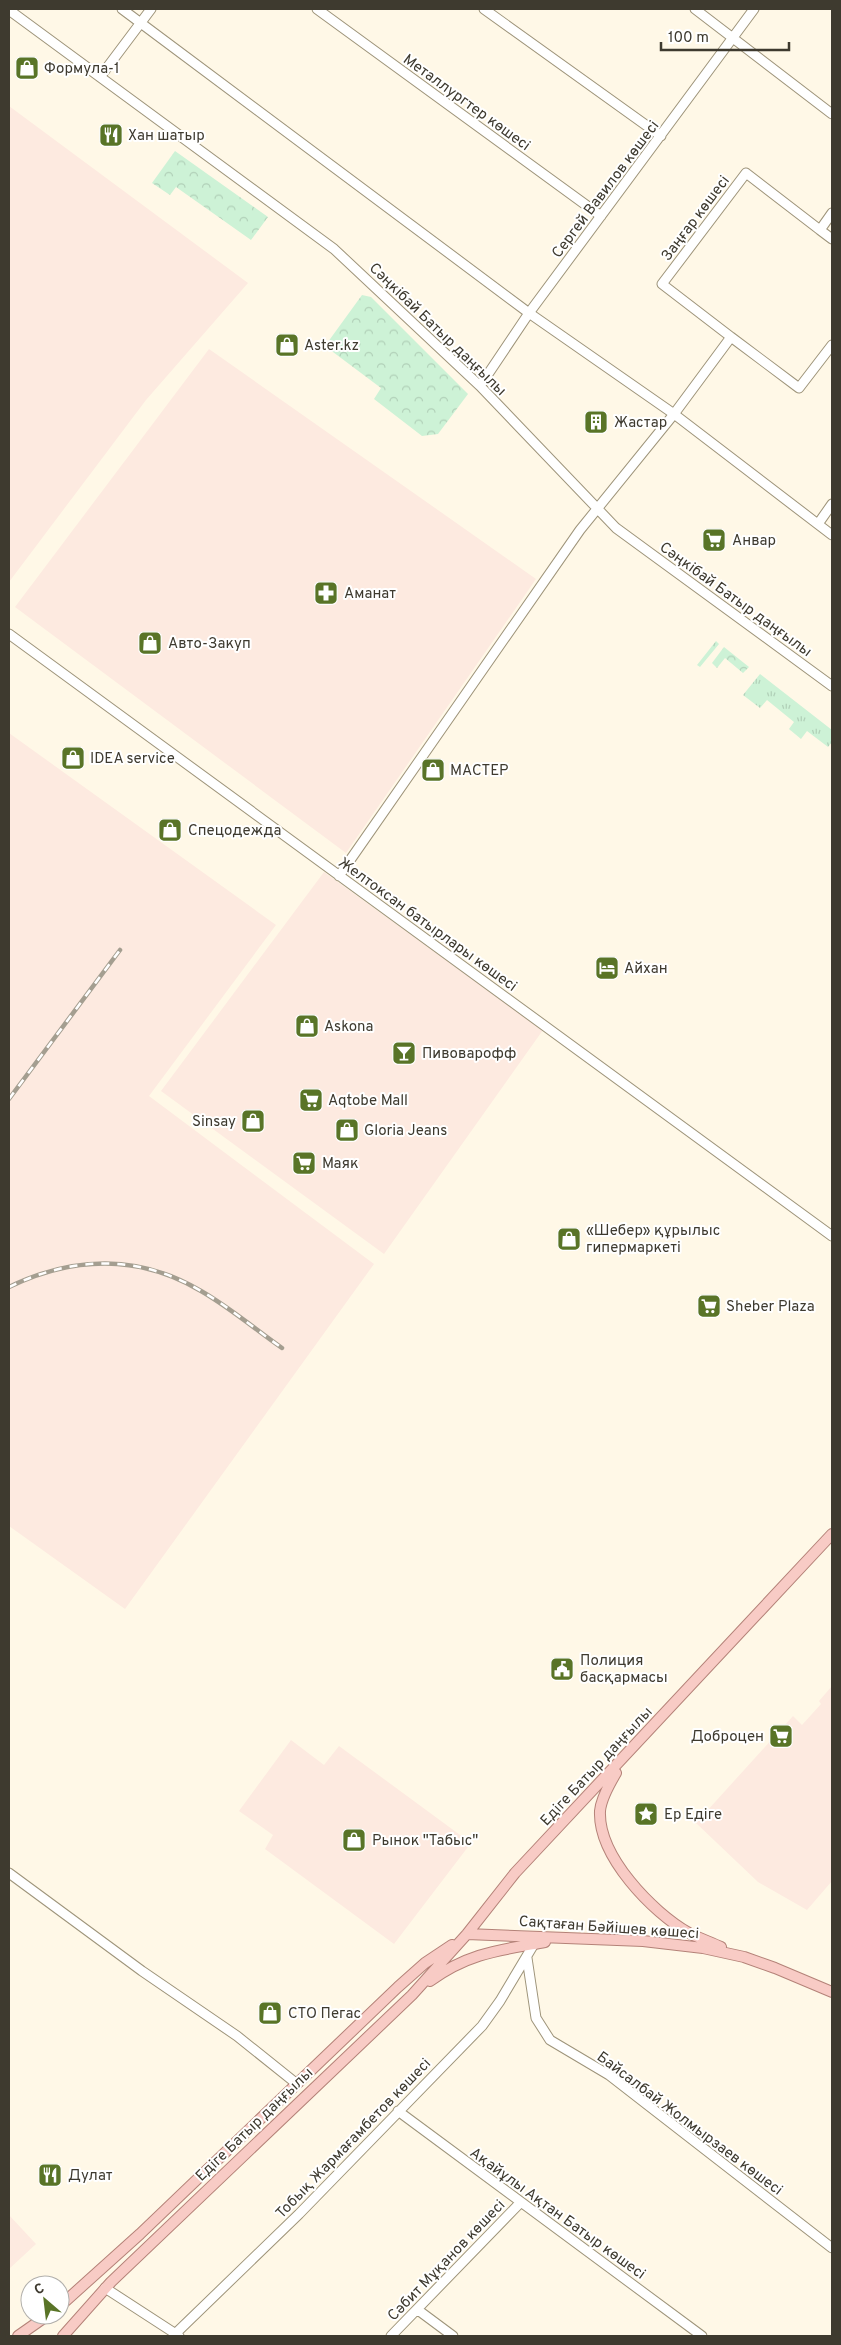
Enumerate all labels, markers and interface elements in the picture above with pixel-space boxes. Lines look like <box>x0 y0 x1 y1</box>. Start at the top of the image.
scale bar <box>661 20 788 52</box>
text: 100 m <box>668 29 709 48</box>
street label: Металлургтер көшесі <box>399 51 533 156</box>
shop icon: Формула-1 <box>14 55 40 81</box>
place label: Формула-1 <box>44 60 120 79</box>
street label: Сергей Вавилов көшесі <box>548 117 664 262</box>
restaurant icon: Хан шатыр <box>98 122 124 148</box>
place label: Хан шатыр <box>128 127 205 146</box>
street label: Заңғар көшесі <box>658 172 735 265</box>
street label: Сәңкібай Батыр даңғылы <box>364 259 510 401</box>
shop icon: Aster.kz <box>274 332 300 358</box>
place label: Aster.kz <box>304 337 359 356</box>
building icon: Жастар <box>583 409 609 435</box>
place label: Жастар <box>614 414 667 433</box>
supermarket icon: Анвар <box>701 527 727 553</box>
place label: Анвар <box>732 532 776 551</box>
street label: Сәңкібай Батыр даңғылы <box>655 538 815 662</box>
pharmacy icon: Аманат <box>313 580 339 606</box>
place label: Аманат <box>344 585 396 604</box>
shop icon: Авто-Закуп <box>137 630 163 656</box>
place label: Авто-Закуп <box>168 635 251 654</box>
shop icon: IDEA service <box>60 745 86 771</box>
place label: IDEA service <box>90 750 175 769</box>
shop icon: МАСТЕР <box>420 757 446 783</box>
place label: МАСТЕР <box>450 762 509 781</box>
shop icon: Спецодежда <box>157 817 183 843</box>
place label: Спецодежда <box>188 822 281 841</box>
street label: Желтоксан батырлары көшесі <box>334 854 520 997</box>
hotel icon: Айхан <box>594 955 620 981</box>
place label: Айхан <box>624 960 668 979</box>
shop icon: Askona <box>294 1013 320 1039</box>
place label: Askona <box>324 1018 373 1037</box>
bar icon: Пивоварофф <box>391 1040 417 1066</box>
place label: Пивоварофф <box>422 1045 516 1064</box>
supermarket icon: Aqtobe Mall <box>298 1087 324 1113</box>
place label: Aqtobe Mall <box>328 1092 408 1111</box>
shop icon: Sinsay <box>240 1108 266 1134</box>
place label: Sinsay <box>192 1113 236 1132</box>
shop icon: Gloria Jeans <box>334 1117 360 1143</box>
place label: Gloria Jeans <box>364 1122 447 1141</box>
supermarket icon: Маяк <box>291 1150 317 1176</box>
place label: Маяк <box>322 1155 359 1174</box>
place label: «Шебер» құрылыс гипермаркеті <box>586 1222 720 1258</box>
shop icon: «Шебер» құрылыс гипермаркеті <box>556 1226 582 1252</box>
supermarket icon: Sheber Plaza <box>696 1293 722 1319</box>
place label: Sheber Plaza <box>726 1298 815 1317</box>
place label: Полиция басқармасы <box>580 1652 668 1688</box>
public building icon: Полиция басқармасы <box>549 1656 575 1682</box>
street label: Едіге Батыр даңғылы <box>537 1703 657 1831</box>
supermarket icon: Доброцен <box>768 1723 794 1749</box>
place label: Доброцен <box>691 1728 764 1747</box>
place icon: Ер Едіге <box>633 1801 659 1827</box>
place label: Ер Едіге <box>664 1806 722 1825</box>
shop icon: Рынок "Табыс" <box>341 1827 367 1853</box>
place label: Рынок "Табыс" <box>372 1832 478 1851</box>
street label: Сақтаған Бәйішев көшесі <box>518 1913 700 1944</box>
shop icon: СТО Пегас <box>257 2000 283 2026</box>
place label: СТО Пегас <box>288 2005 361 2024</box>
street label: Байсалбай Жолмырзаев көшесі <box>592 2048 786 2200</box>
street label: Тобық Жармағамбетов көшесі <box>272 2055 436 2223</box>
street label: Едіге Батыр даңғылы <box>192 2064 318 2186</box>
street label: Ақайұлы Ақтан Батыр көшесі <box>465 2144 649 2284</box>
restaurant icon: Дулат <box>37 2162 63 2188</box>
place label: Дулат <box>68 2167 113 2186</box>
street label: Сәбит Мұқанов көшесі <box>384 2196 510 2326</box>
north arrow <box>20 2275 70 2325</box>
text: С <box>32 2280 48 2299</box>

